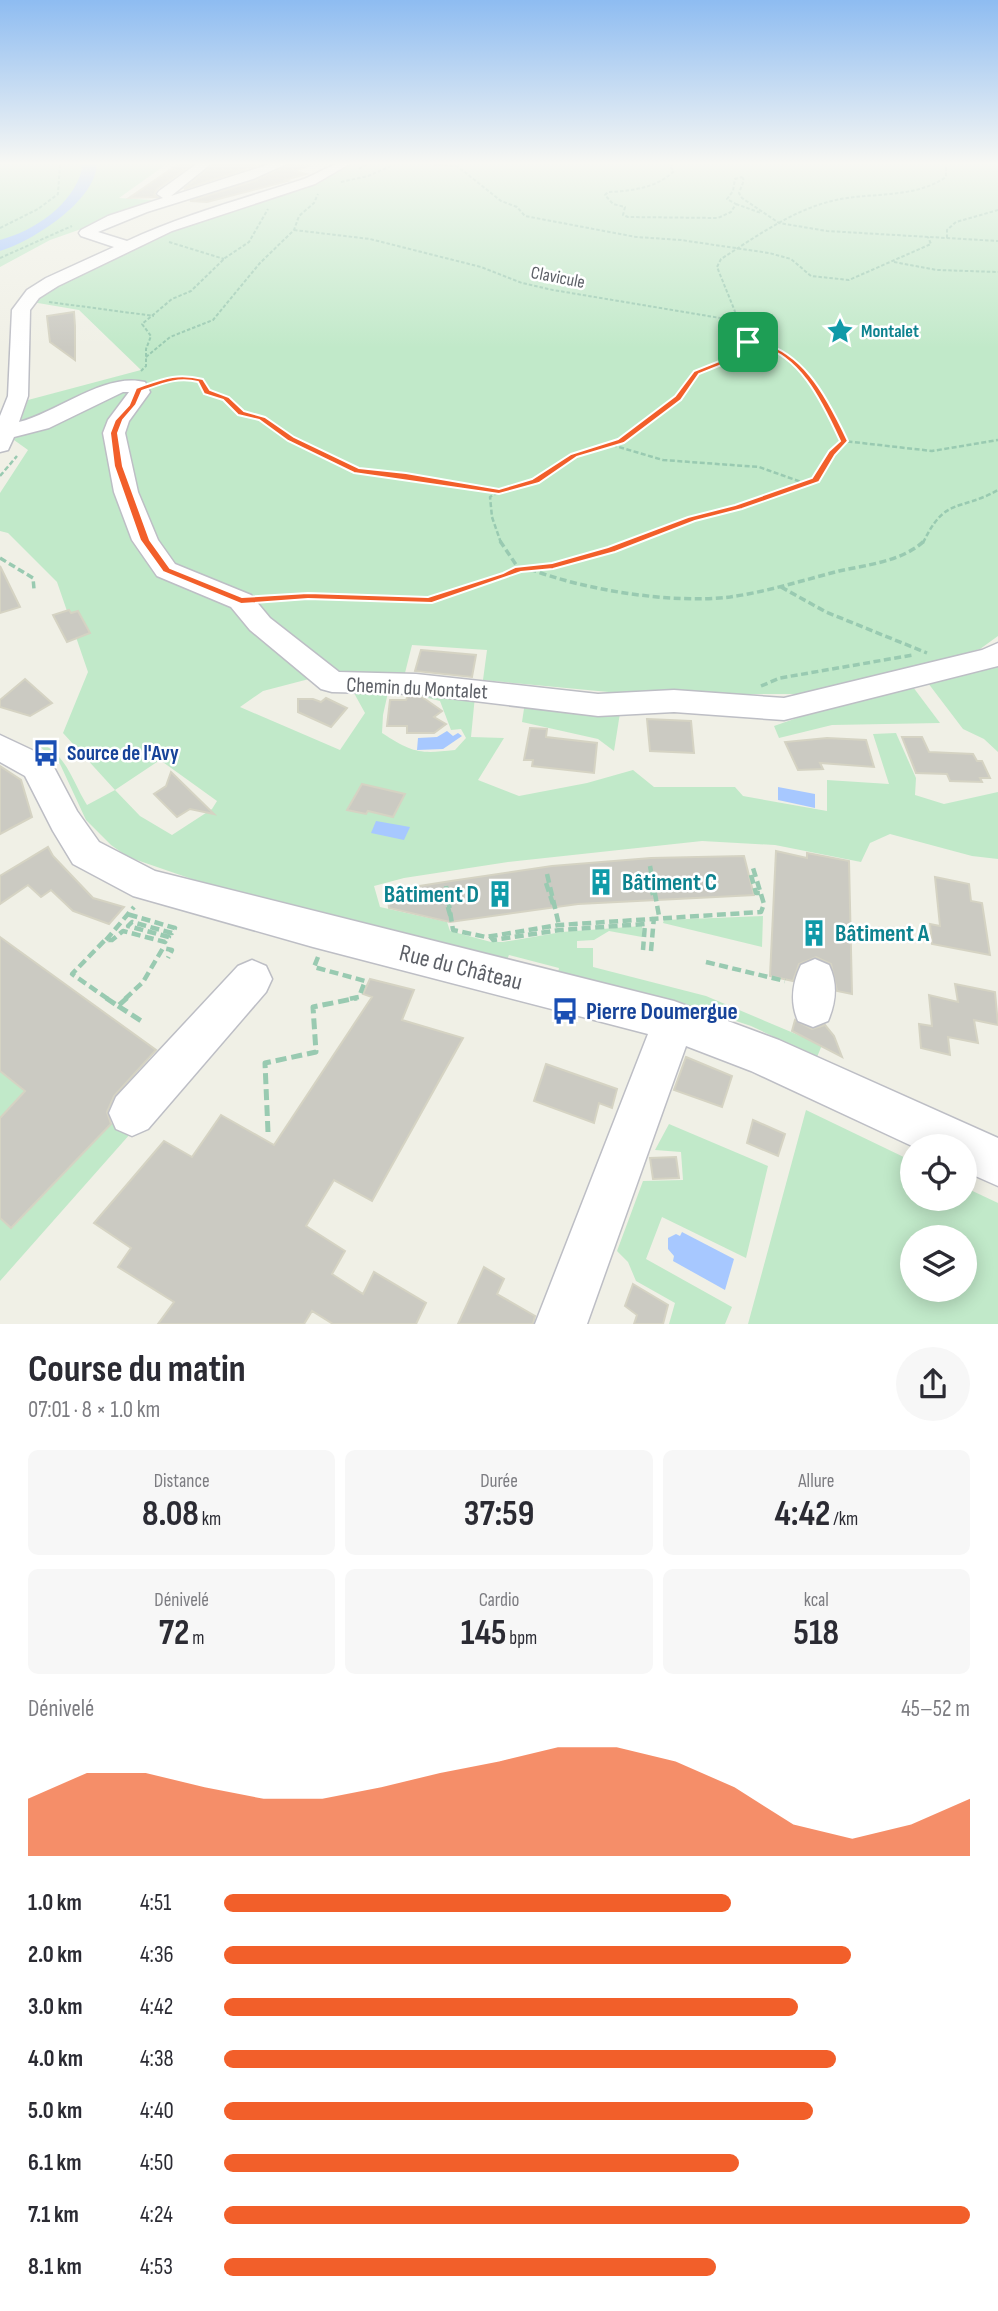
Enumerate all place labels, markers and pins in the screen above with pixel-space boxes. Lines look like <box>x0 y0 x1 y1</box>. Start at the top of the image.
pin <box>718 312 778 372</box>
place icon: Montalet <box>825 316 855 346</box>
place label: Montalet <box>861 321 919 342</box>
bus stop icon: Source de l'Avy <box>31 738 61 768</box>
place label: Source de l'Avy <box>67 741 179 766</box>
building icon: Bâtiment C <box>586 867 616 897</box>
place label: Bâtiment C <box>622 868 717 897</box>
building icon: Bâtiment D <box>485 879 515 909</box>
place label: Bâtiment D <box>384 880 479 909</box>
building icon: Bâtiment A <box>799 918 829 948</box>
place label: Bâtiment A <box>835 919 930 948</box>
bus stop icon: Pierre Doumergue <box>550 996 580 1026</box>
place label: Pierre Doumergue <box>586 997 738 1026</box>

